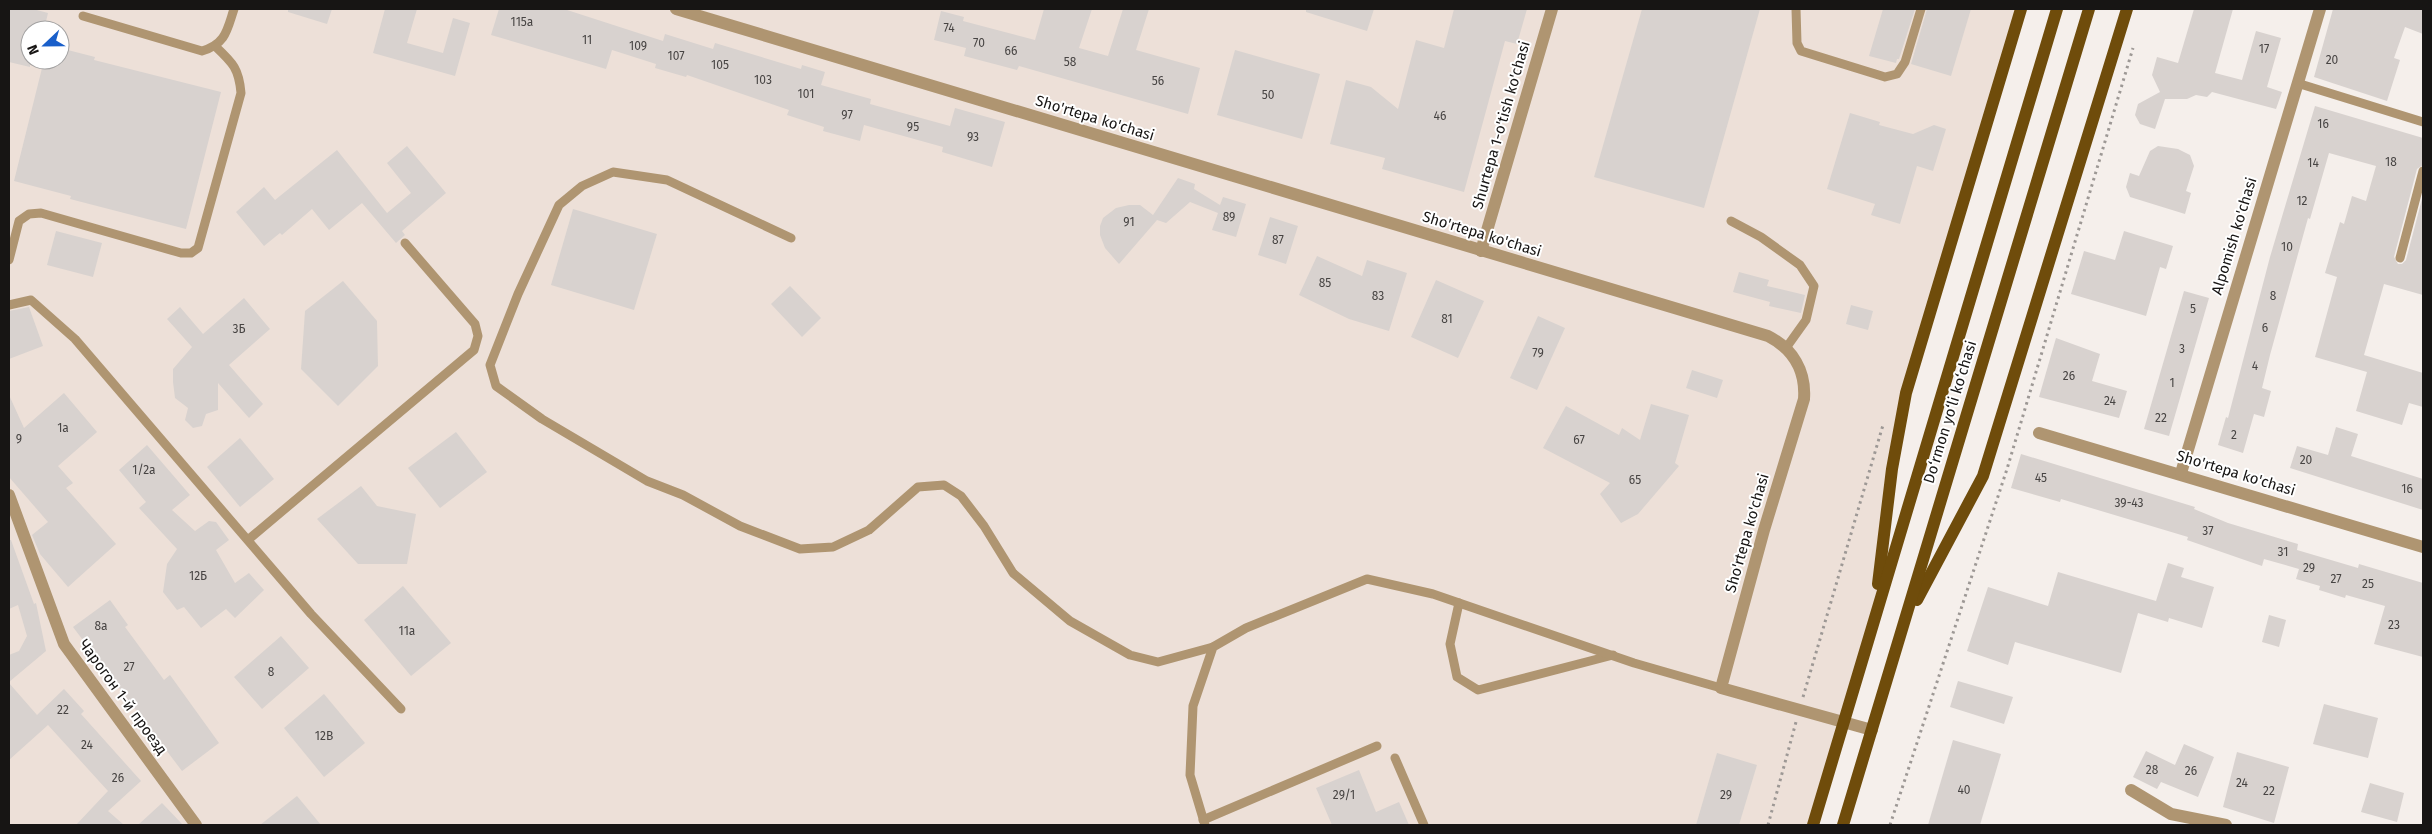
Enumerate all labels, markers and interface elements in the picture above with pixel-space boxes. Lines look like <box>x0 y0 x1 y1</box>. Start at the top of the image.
house number: 115а <box>511 15 533 29</box>
north arrow <box>20 20 70 70</box>
house number: 74 <box>943 21 955 35</box>
house number: 11 <box>582 33 592 47</box>
house number: 70 <box>973 36 985 50</box>
house number: 109 <box>629 39 647 53</box>
street label: Shurtepa 1-o'tish ko'chasi <box>1468 39 1534 211</box>
text: N <box>24 42 43 57</box>
house number: 17 <box>2259 42 2269 56</box>
house number: 66 <box>1005 44 1017 58</box>
house number: 107 <box>668 49 684 63</box>
house number: 20 <box>2326 53 2339 67</box>
house number: 58 <box>1064 55 1077 69</box>
house number: 105 <box>711 58 729 72</box>
house number: 103 <box>754 73 772 87</box>
house number: 56 <box>1152 74 1164 88</box>
house number: 101 <box>798 87 814 101</box>
house number: 50 <box>1262 88 1275 102</box>
street label: Sho'rtepa ko'chasi <box>1033 91 1157 145</box>
house number: 97 <box>841 108 853 122</box>
house number: 46 <box>1434 109 1446 123</box>
house number: 16 <box>2317 117 2329 131</box>
house number: 95 <box>907 120 919 134</box>
house number: 93 <box>967 130 979 144</box>
house number: 18 <box>2385 155 2397 169</box>
house number: 14 <box>2307 156 2319 170</box>
street label: Alpomish ko'chasi <box>2208 175 2260 297</box>
house number: 12 <box>2296 194 2308 208</box>
street label: Sho'rtepa ko'chasi <box>1420 207 1544 261</box>
house number: 89 <box>1223 210 1235 224</box>
house number: 91 <box>1123 215 1135 229</box>
house number: 87 <box>1272 233 1284 247</box>
house number: 10 <box>2281 240 2293 254</box>
house number: 85 <box>1319 276 1331 290</box>
house number: 83 <box>1372 289 1384 303</box>
house number: 8 <box>2270 289 2277 303</box>
house number: 5 <box>2190 302 2196 316</box>
house number: 81 <box>1441 312 1453 326</box>
house number: 6 <box>2262 321 2268 335</box>
house number: 3Б <box>233 322 246 336</box>
street label: Do‘rmon yo‘li ko‘chasi <box>1920 338 1980 486</box>
house number: 3 <box>2179 342 2185 356</box>
house number: 79 <box>1532 346 1544 360</box>
house number: 4 <box>2252 359 2259 373</box>
house number: 26 <box>2063 369 2075 383</box>
house number: 1 <box>2169 376 2175 390</box>
house number: 24 <box>2104 394 2117 408</box>
house number: 22 <box>2155 411 2167 425</box>
house number: 1a <box>57 421 69 435</box>
house number: 2 <box>2231 428 2237 442</box>
house number: 9 <box>16 432 22 446</box>
house number: 67 <box>1573 433 1585 447</box>
street label: Sho'rtepa ko'chasi <box>2174 446 2298 500</box>
house number: 20 <box>2300 453 2313 467</box>
house number: 1/2а <box>132 463 156 477</box>
street label: Sho'rtepa ko'chasi <box>1721 471 1773 595</box>
house number: 45 <box>2035 471 2047 485</box>
house number: 65 <box>1629 473 1641 487</box>
house number: 16 <box>2401 482 2413 496</box>
house number: 39-43 <box>2114 496 2144 510</box>
house number: 37 <box>2202 524 2214 538</box>
house number: 31 <box>2278 545 2288 559</box>
house number: 29 <box>2303 561 2315 575</box>
house number: 12Б <box>189 569 207 583</box>
house number: 27 <box>2330 572 2342 586</box>
house number: 25 <box>2362 577 2374 591</box>
house number: 23 <box>2388 618 2400 632</box>
house number: 8a <box>94 619 108 633</box>
house number: 11а <box>399 624 415 638</box>
street label: Чарогон 1-й проезд <box>75 636 171 758</box>
house number: 27 <box>123 660 135 674</box>
house number: 8 <box>268 665 275 679</box>
house number: 22 <box>57 703 69 717</box>
house number: 12В <box>315 729 333 743</box>
house number: 24 <box>81 738 94 752</box>
house number: 28 <box>2146 763 2159 777</box>
house number: 26 <box>2185 764 2197 778</box>
house number: 26 <box>112 771 124 785</box>
house number: 24 <box>2236 776 2249 790</box>
house number: 40 <box>1957 783 1971 797</box>
house number: 22 <box>2263 784 2275 798</box>
house number: 29/1 <box>1333 788 1355 802</box>
house number: 29 <box>1720 788 1732 802</box>

